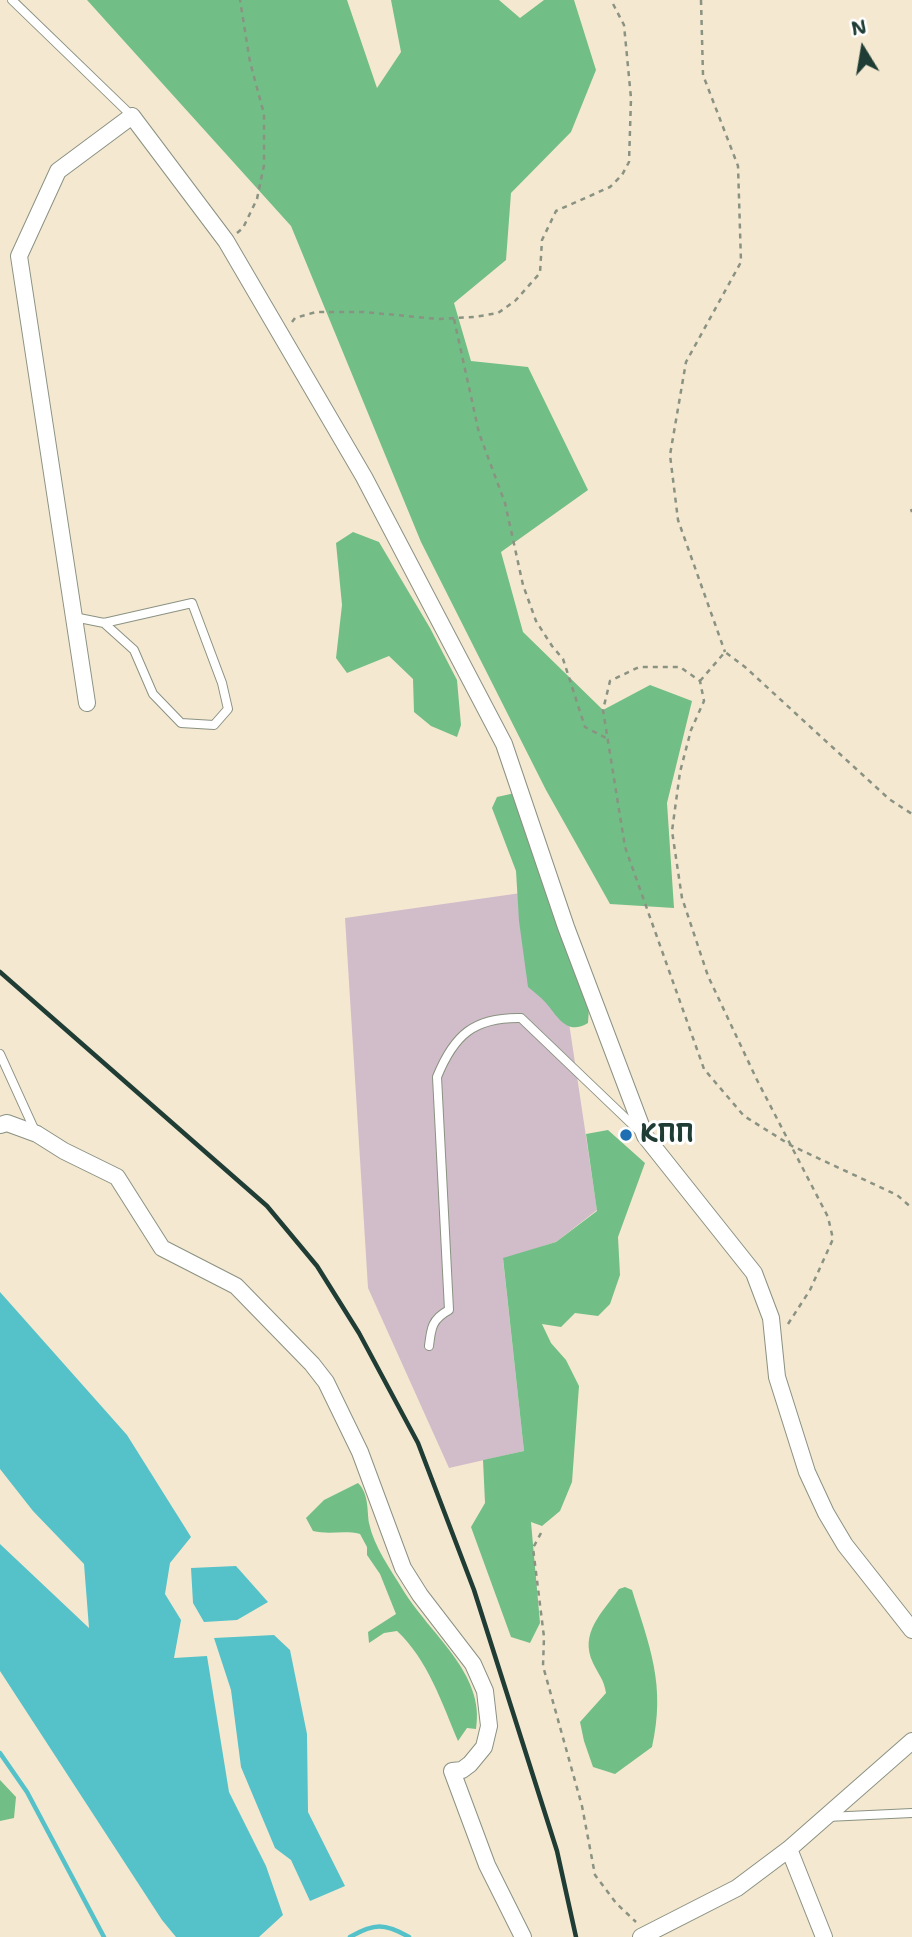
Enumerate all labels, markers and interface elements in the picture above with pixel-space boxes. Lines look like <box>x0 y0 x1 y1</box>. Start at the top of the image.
north arrow <box>828 14 898 84</box>
text: N <box>849 14 869 42</box>
place label: КПП <box>640 1119 694 1151</box>
marker: КПП <box>618 1127 634 1143</box>

